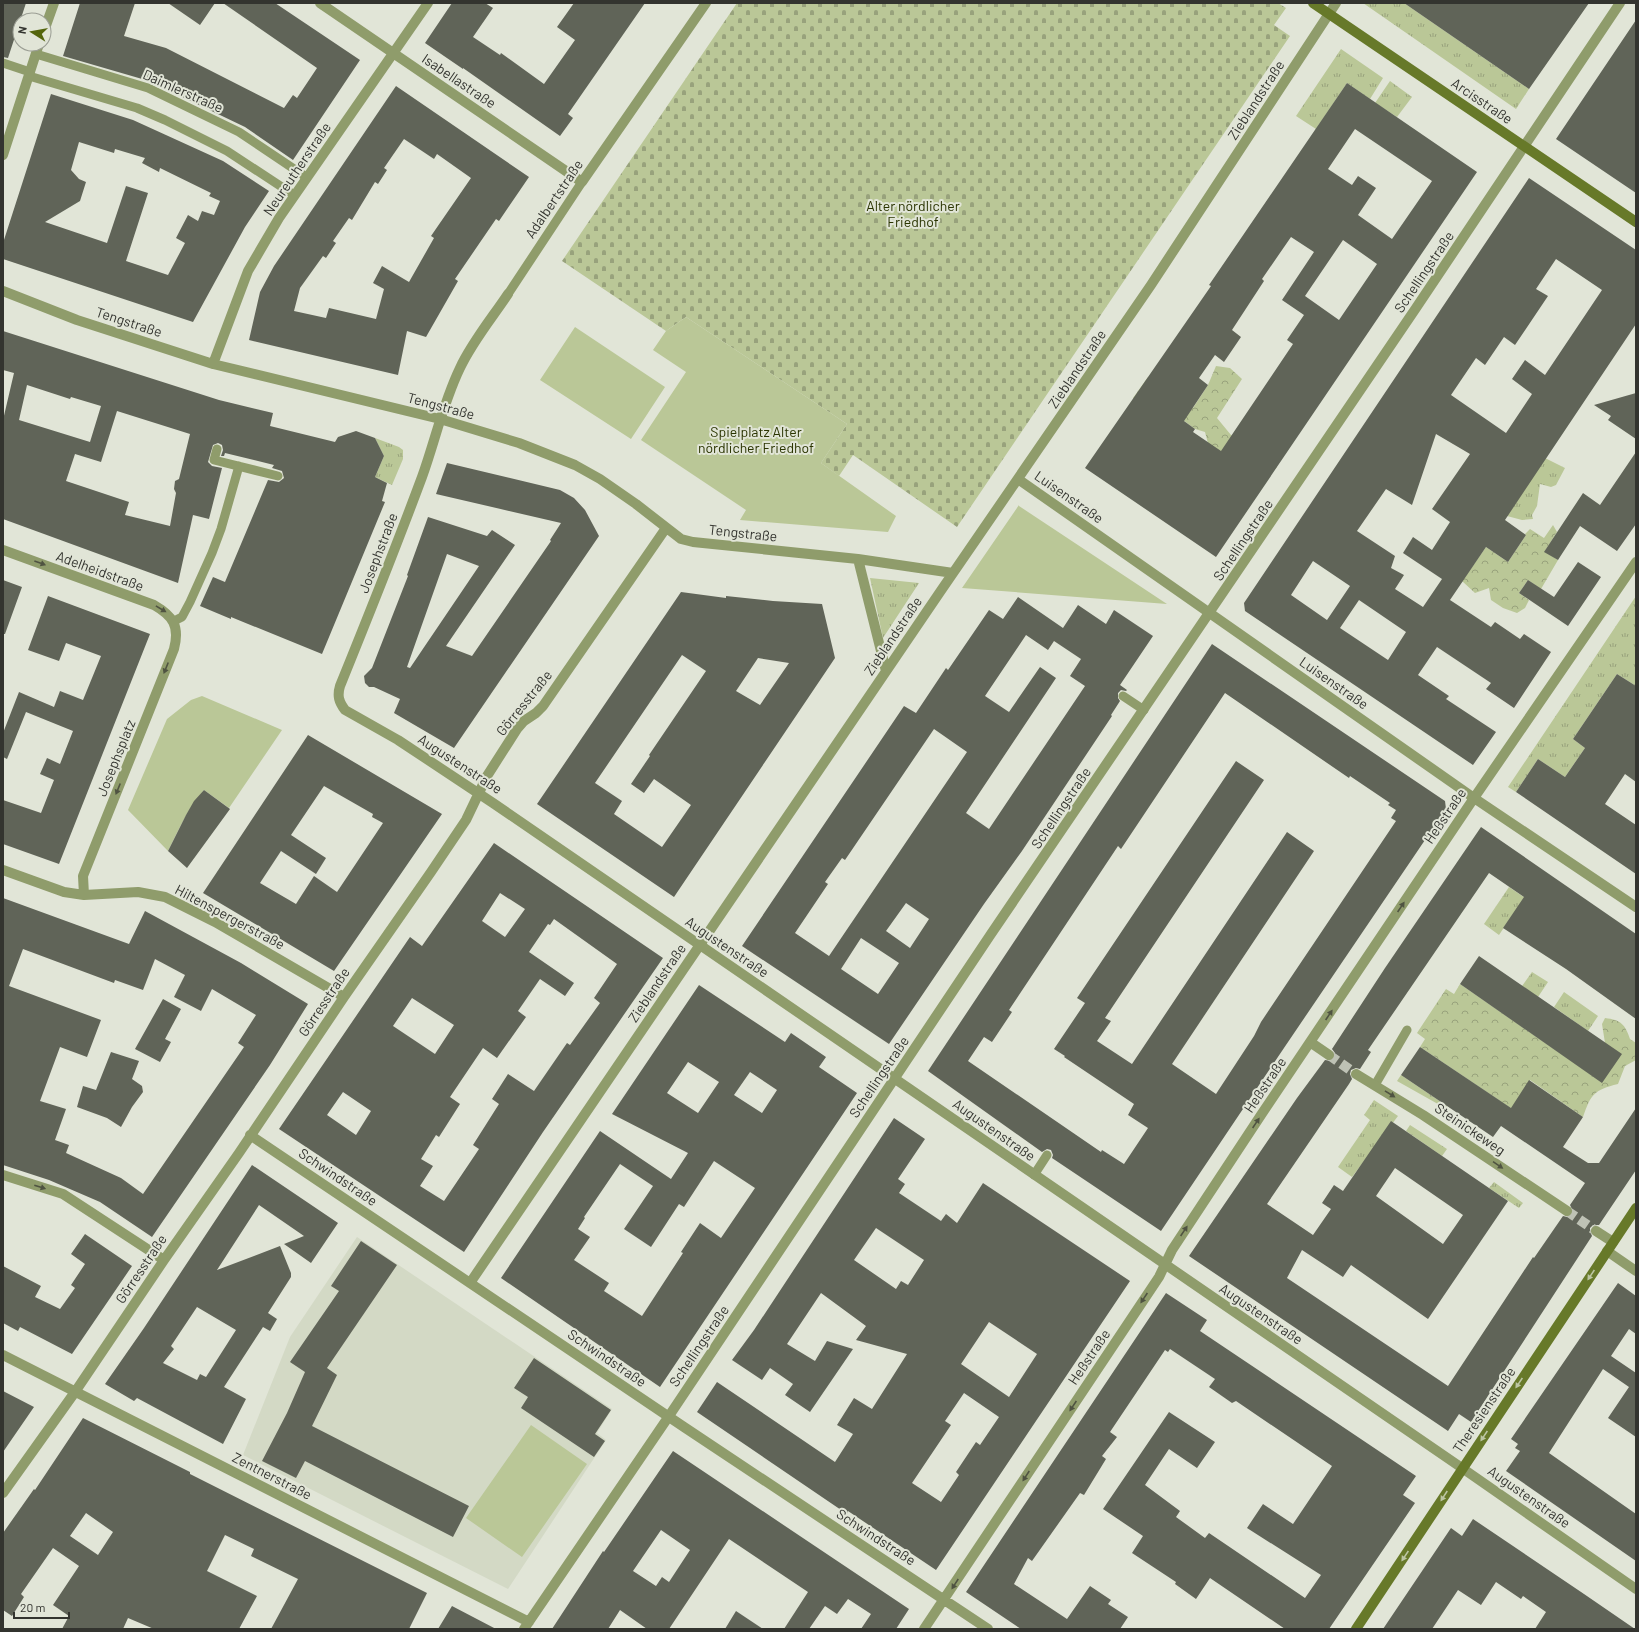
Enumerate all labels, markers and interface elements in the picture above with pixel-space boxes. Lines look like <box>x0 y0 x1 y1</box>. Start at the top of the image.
north arrow <box>12 12 52 52</box>
text: N <box>15 25 29 35</box>
street label: Isabellastraße <box>419 50 499 112</box>
street label: Zieblandstraße <box>1224 57 1288 143</box>
street label: Daimlerstraße <box>141 65 226 116</box>
street label: Arcisstraße <box>1448 74 1516 127</box>
street label: Neureutherstraße <box>259 119 334 219</box>
street label: Adalbertstraße <box>521 156 586 241</box>
park label: Alter nördlicher Friedhof <box>866 197 960 230</box>
street label: Schellingstraße <box>1390 228 1457 316</box>
street label: Tengstraße <box>94 303 164 340</box>
street label: Zieblandstraße <box>1044 326 1109 411</box>
street label: Tengstraße <box>406 388 477 423</box>
park label: Spielplatz Alter nördlicher Friedhof <box>698 423 814 456</box>
street label: Luisenstraße <box>1032 467 1107 527</box>
street label: Schellingstraße <box>1209 496 1276 584</box>
street label: Josephstraße <box>354 510 401 595</box>
street label: Tengstraße <box>708 520 778 545</box>
street label: Adelheidstraße <box>54 547 146 594</box>
one-way arrow <box>34 561 46 567</box>
street label: Zieblandstraße <box>860 593 925 678</box>
one-way arrow <box>155 606 167 613</box>
street label: Luisenstraße <box>1297 653 1372 713</box>
one-way arrow <box>163 663 169 675</box>
street label: Görresstraße <box>492 666 555 739</box>
street label: Josephsplatz <box>92 717 139 799</box>
street label: Augustenstraße <box>415 730 506 797</box>
street label: Schellingstraße <box>1027 764 1094 852</box>
one-way arrow <box>115 784 121 796</box>
street label: Heßstraße <box>1420 785 1469 847</box>
street label: Hiltenspergerstraße <box>172 880 288 953</box>
one-way arrow <box>1397 902 1405 912</box>
street label: Augustenstraße <box>682 912 772 981</box>
street label: Zieblandstraße <box>624 940 689 1025</box>
street label: Görresstraße <box>294 964 353 1039</box>
one-way arrow <box>1325 1009 1332 1021</box>
street label: Schellingstraße <box>845 1033 912 1121</box>
street label: Heßstraße <box>1240 1054 1289 1116</box>
one-way arrow <box>1385 1090 1395 1098</box>
street label: Augustenstraße <box>950 1095 1039 1164</box>
street label: Steinickeweg <box>1432 1099 1509 1158</box>
one-way arrow <box>1252 1118 1260 1128</box>
street label: Schwindstraße <box>296 1144 381 1209</box>
one-way arrow <box>1493 1161 1504 1169</box>
one-way arrow <box>34 1184 46 1190</box>
one-way arrow <box>1180 1226 1188 1236</box>
street label: Görresstraße <box>111 1231 170 1306</box>
one-way arrow <box>1587 1270 1595 1280</box>
street label: Augustenstraße <box>1216 1279 1306 1348</box>
one-way arrow <box>1141 1292 1148 1304</box>
street label: Schellingstraße <box>665 1302 732 1390</box>
street label: Schwindstraße <box>565 1325 650 1390</box>
street label: Heßstraße <box>1064 1326 1113 1388</box>
street label: Theresienstraße <box>1449 1364 1519 1456</box>
one-way arrow <box>1515 1378 1523 1388</box>
one-way arrow <box>1069 1400 1076 1412</box>
one-way arrow <box>1480 1430 1488 1441</box>
street label: Zentnerstraße <box>230 1448 315 1503</box>
street label: Augustenstraße <box>1485 1462 1574 1531</box>
one-way arrow <box>1023 1470 1030 1482</box>
one-way arrow <box>1441 1490 1448 1501</box>
street label: Schwindstraße <box>834 1505 919 1568</box>
one-way arrow <box>1401 1550 1409 1561</box>
one-way arrow <box>951 1579 959 1589</box>
scale bar <box>14 1594 69 1620</box>
text: 20 m <box>20 1600 46 1614</box>

